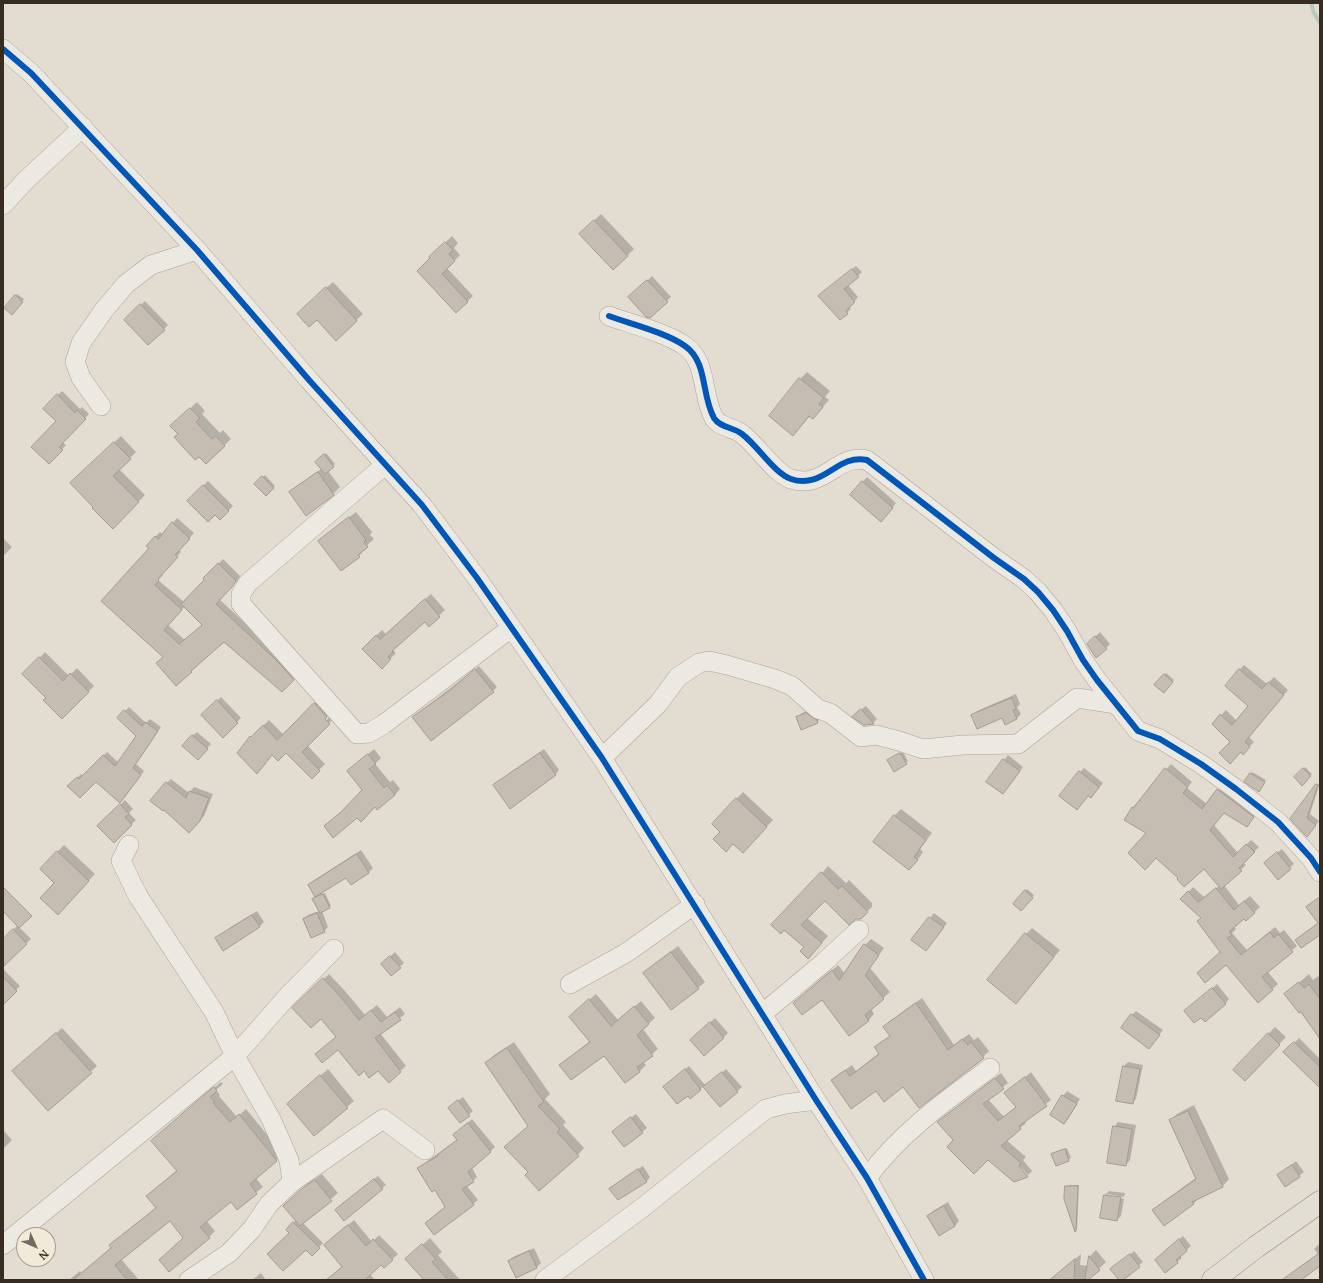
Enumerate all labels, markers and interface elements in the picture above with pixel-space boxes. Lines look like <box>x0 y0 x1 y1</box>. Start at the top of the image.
north arrow <box>16 1227 56 1267</box>
text: N <box>36 1247 53 1263</box>

